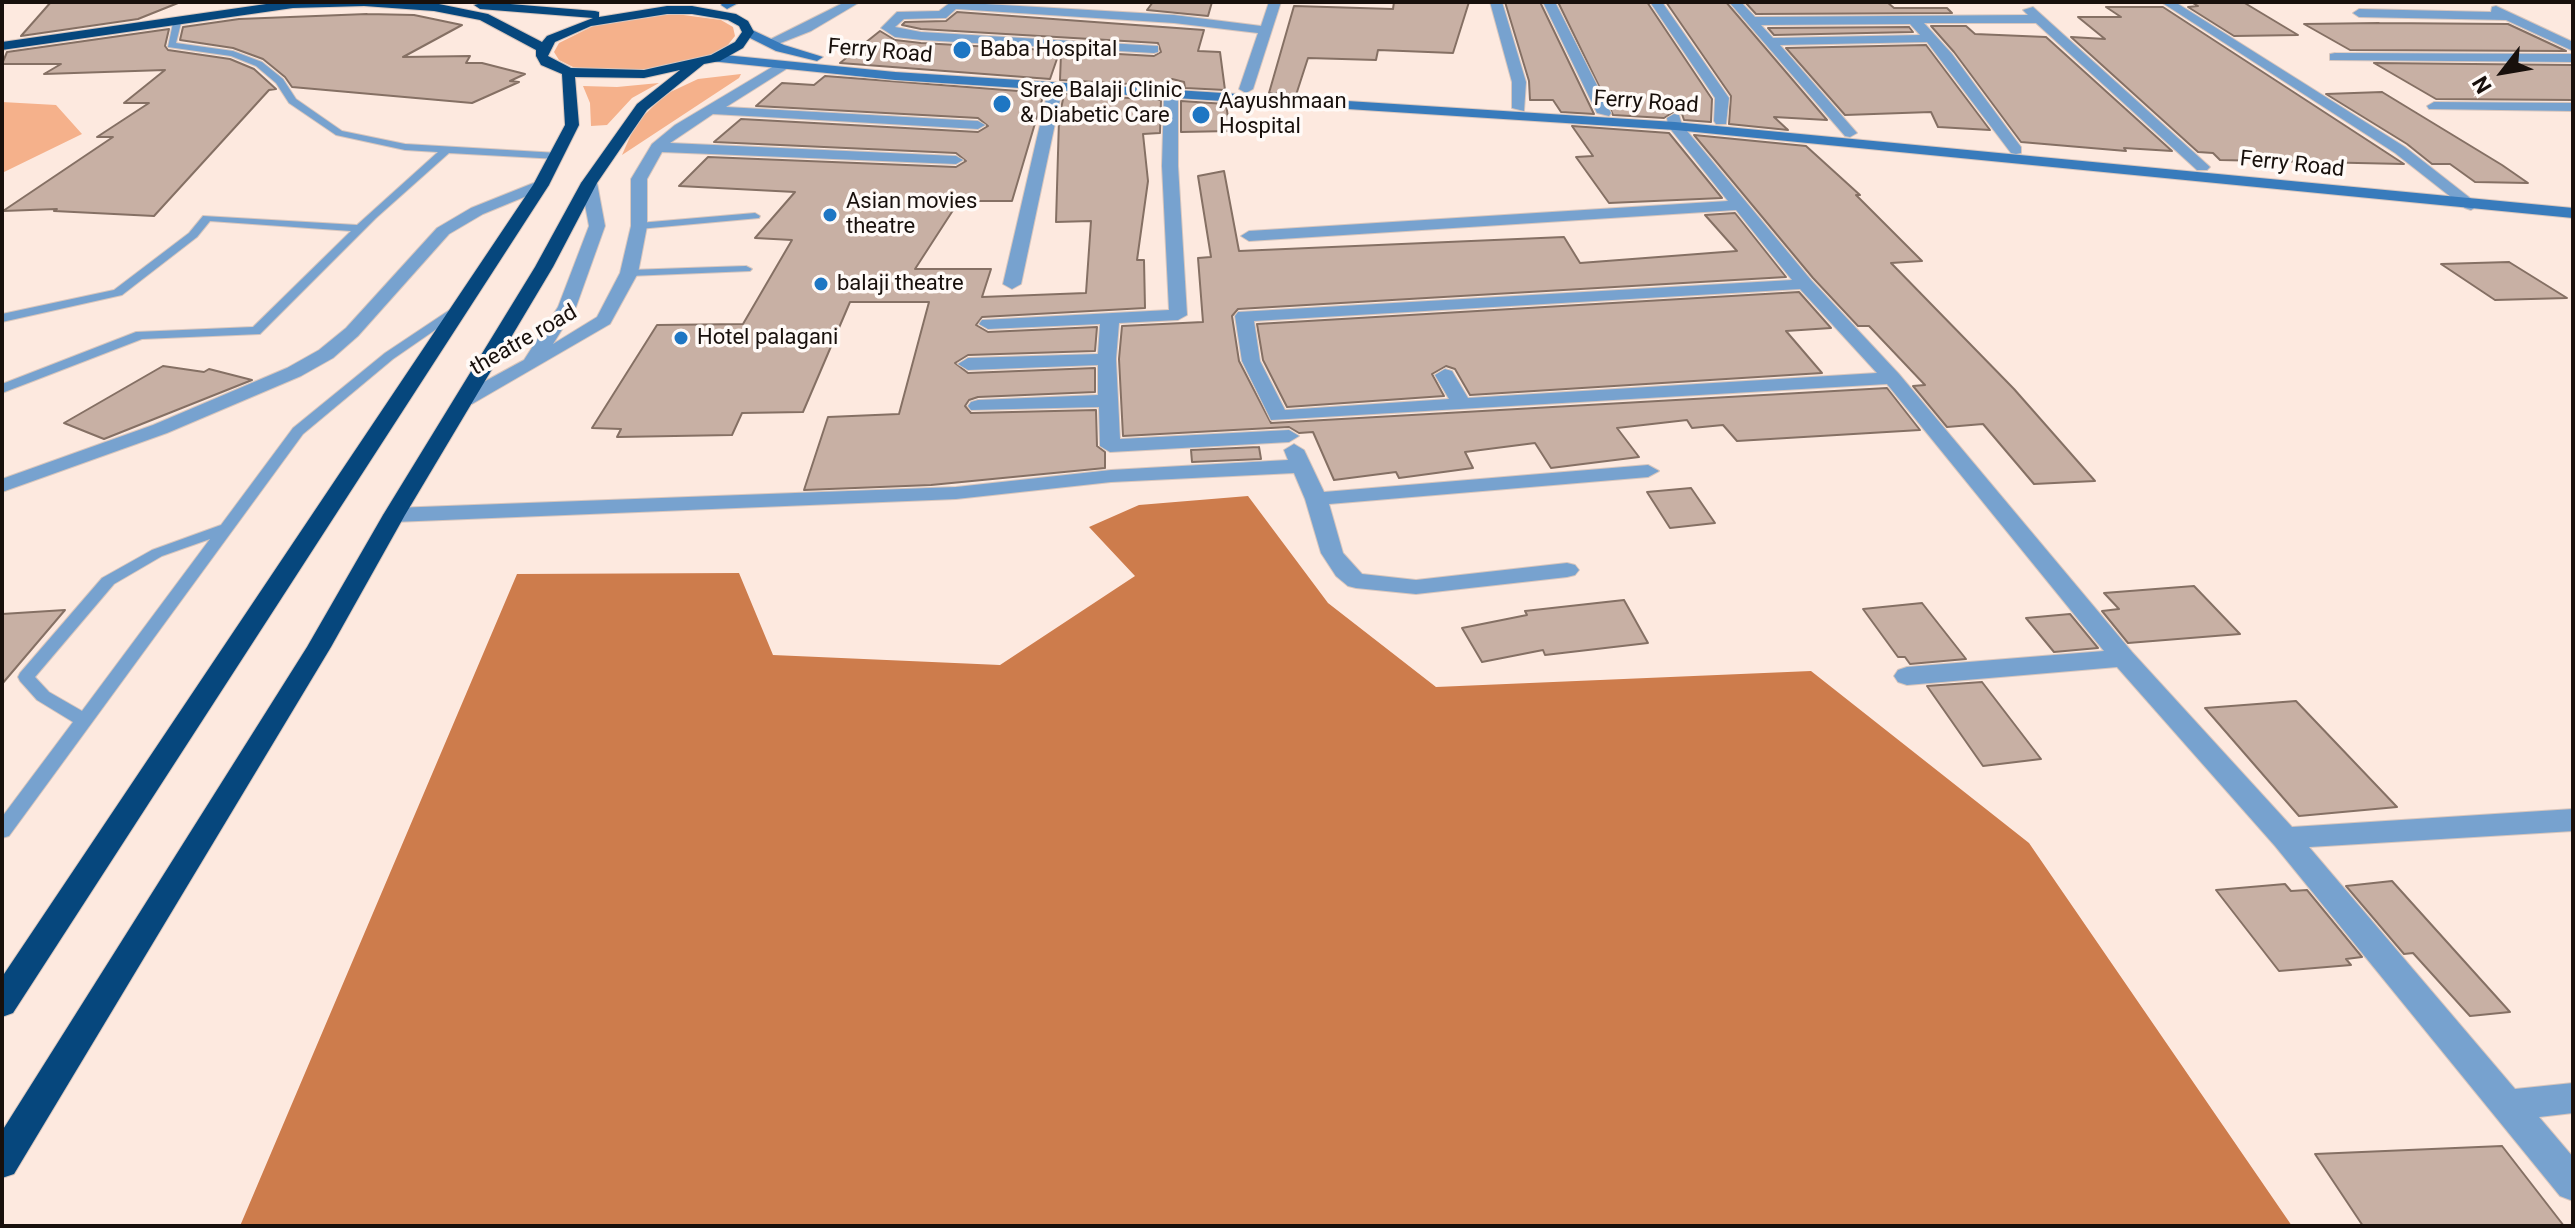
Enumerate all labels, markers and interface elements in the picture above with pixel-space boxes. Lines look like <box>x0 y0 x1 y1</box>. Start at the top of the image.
north arrow <box>2463 32 2543 112</box>
street label: Ferry Road <box>827 34 933 70</box>
place label: Baba Hospital <box>980 37 1117 63</box>
marker: Baba Hospital <box>951 39 973 61</box>
text: N <box>2467 72 2497 98</box>
place label: Sree Balaji Clinic & Diabetic Care <box>1020 78 1182 130</box>
street label: Ferry Road <box>1593 86 1699 120</box>
place label: Aayushmaan Hospital <box>1219 89 1347 140</box>
marker: Sree Balaji Clinic & Diabetic Care <box>991 93 1013 115</box>
marker: Aayushmaan Hospital <box>1190 104 1212 126</box>
street label: Ferry Road <box>2238 146 2346 184</box>
place label: Asian movies theatre <box>846 189 977 240</box>
marker: Asian movies theatre <box>821 206 839 224</box>
place label: balaji theatre <box>837 271 964 297</box>
marker: balaji theatre <box>812 275 830 293</box>
street label: theatre road <box>466 300 582 382</box>
place label: Hotel palagani <box>697 325 838 351</box>
marker: Hotel palagani <box>672 329 690 347</box>

